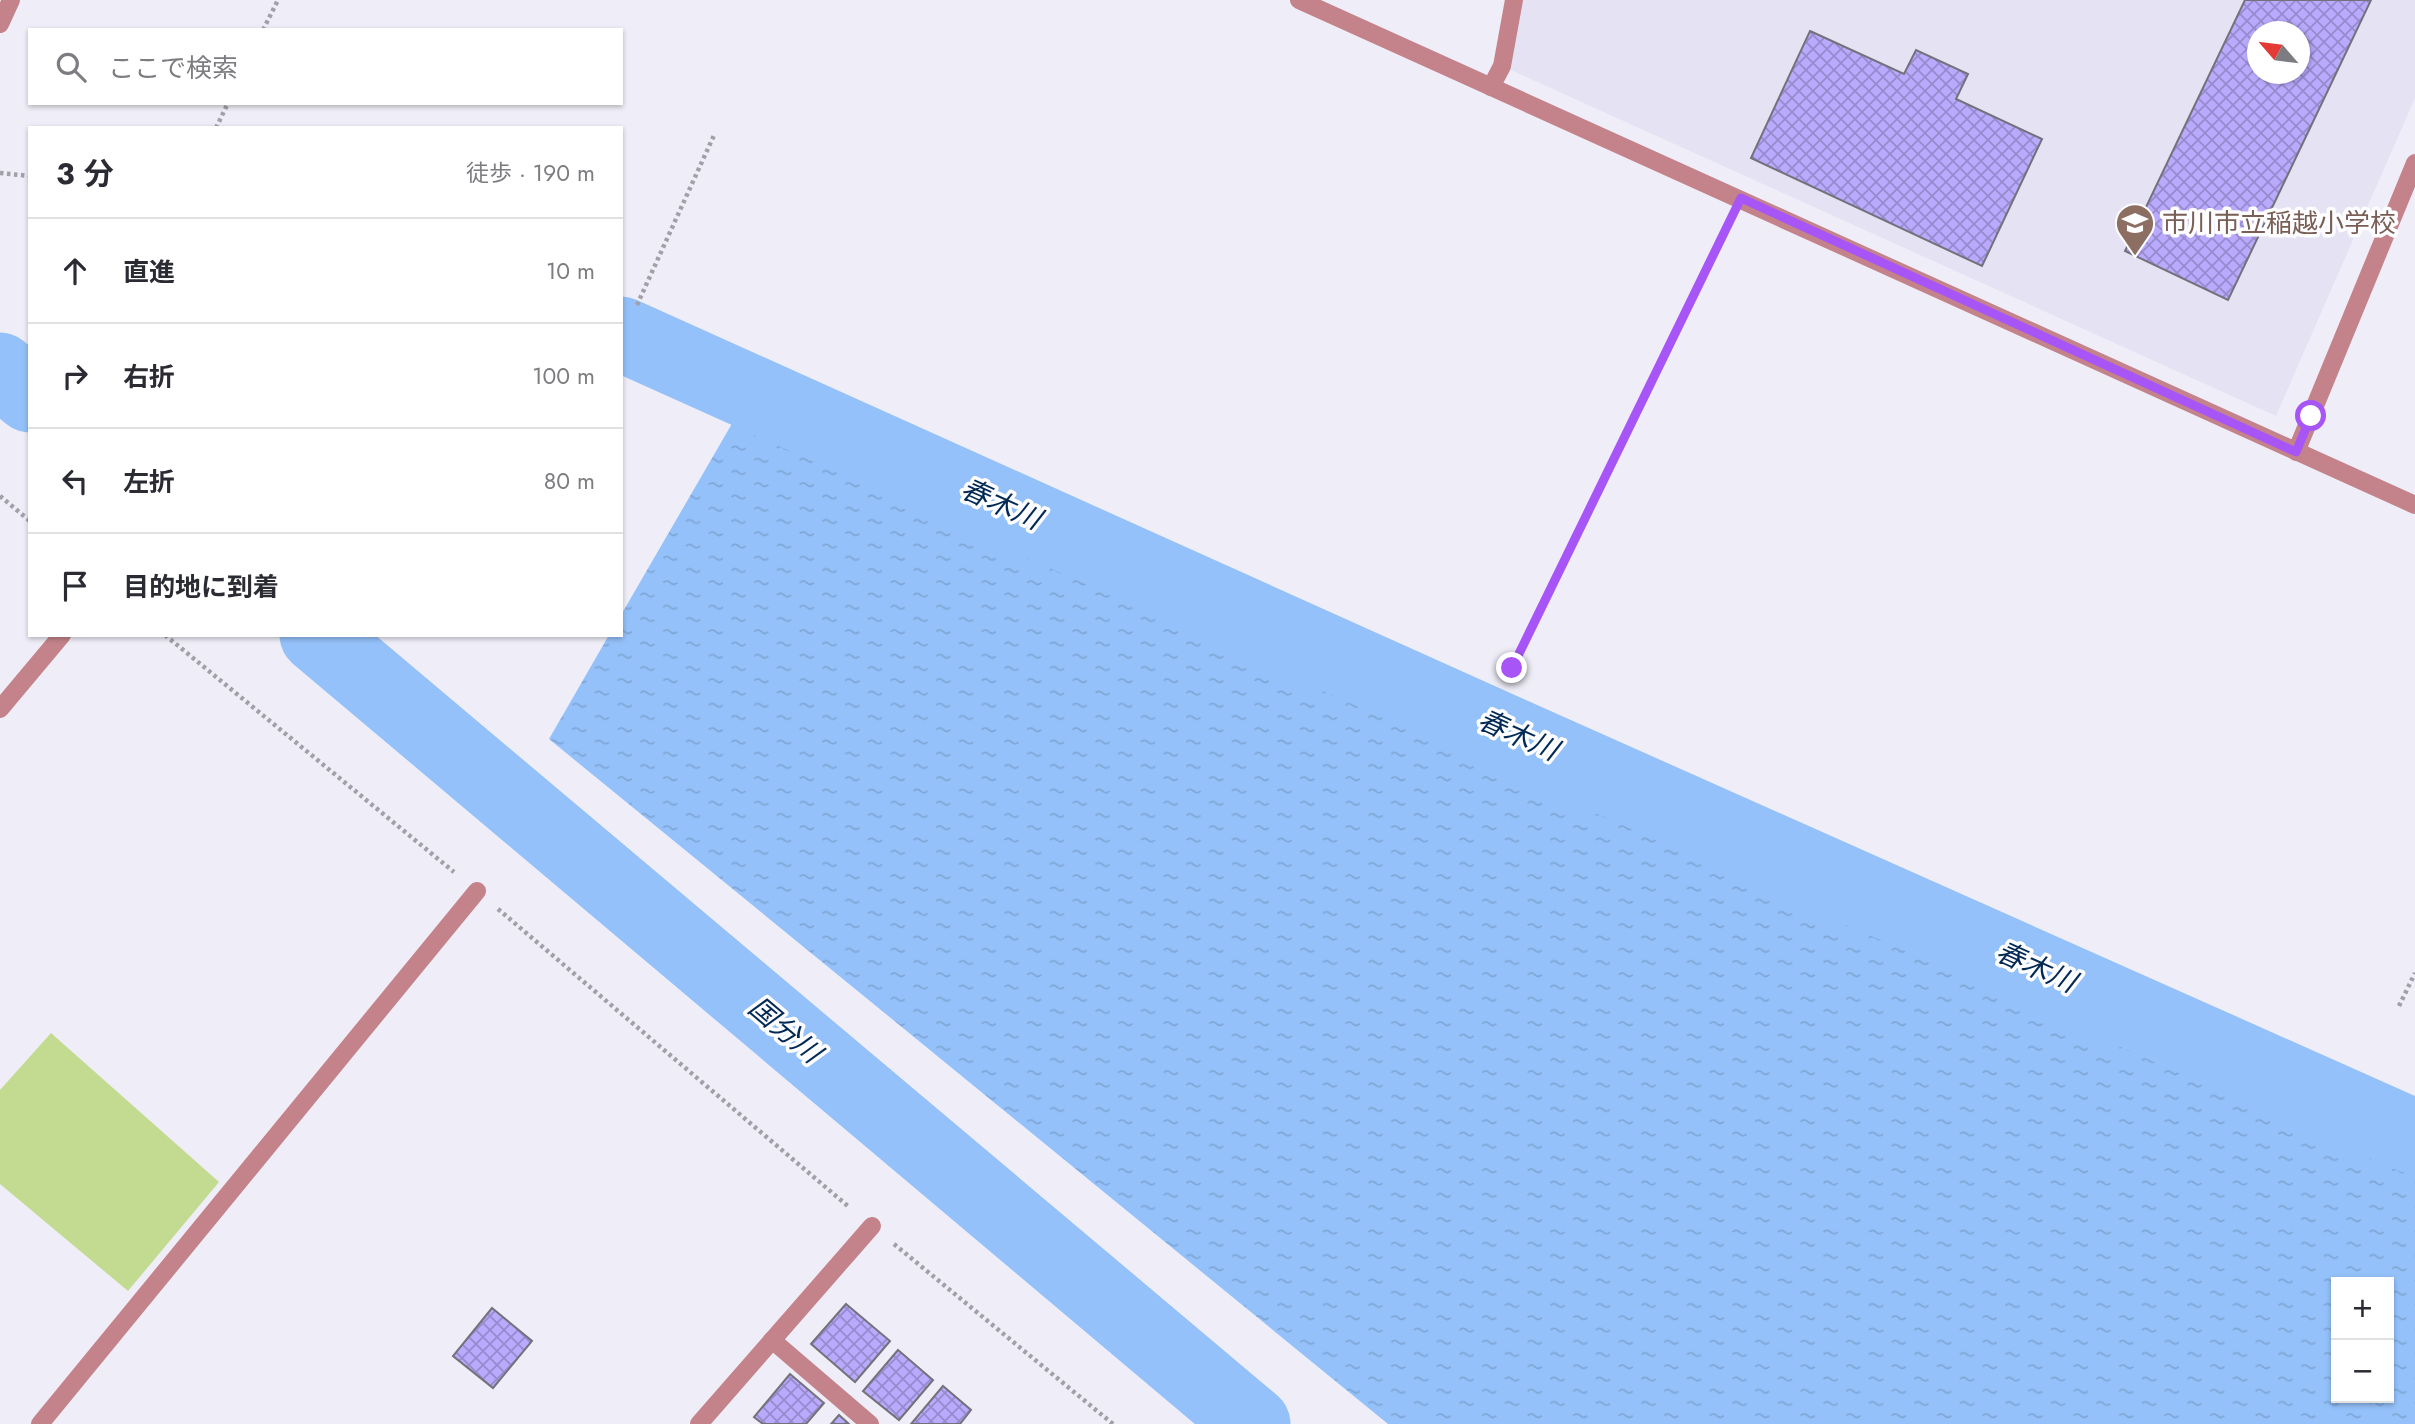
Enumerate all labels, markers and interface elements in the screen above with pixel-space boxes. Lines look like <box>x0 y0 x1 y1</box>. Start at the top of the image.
north arrow <box>2247 21 2310 84</box>
search box <box>28 28 623 105</box>
icon: search <box>52 48 90 86</box>
text: ここで検索 <box>108 49 238 87</box>
text: 3 分 <box>56 152 114 195</box>
text: 徒歩 · 190 m <box>466 156 595 190</box>
school or university icon: 市川市立稲越小学校 <box>2114 202 2156 257</box>
place label: 市川市立稲越小学校 <box>2162 204 2396 242</box>
icon: ahead <box>56 252 94 290</box>
text: 直進 <box>123 253 175 291</box>
text: 10 m <box>546 254 595 288</box>
icon: right <box>56 357 94 395</box>
text: 右折 <box>123 358 175 396</box>
text: 100 m <box>532 359 595 393</box>
route start <box>2295 400 2326 431</box>
icon: left <box>56 462 94 500</box>
text: 左折 <box>123 463 175 501</box>
text: 80 m <box>544 464 595 498</box>
water label: 春木川 <box>954 468 1050 541</box>
icon: arrive <box>56 567 94 605</box>
text: 目的地に到着 <box>123 568 279 606</box>
route end <box>1496 652 1527 683</box>
water label: 春木川 <box>1471 699 1567 772</box>
water label: 春木川 <box>1989 931 2085 1004</box>
water label: 国分川 <box>740 987 833 1075</box>
map controls <box>2331 1277 2394 1403</box>
button: + <box>2331 1277 2394 1340</box>
button: − <box>2331 1340 2394 1403</box>

